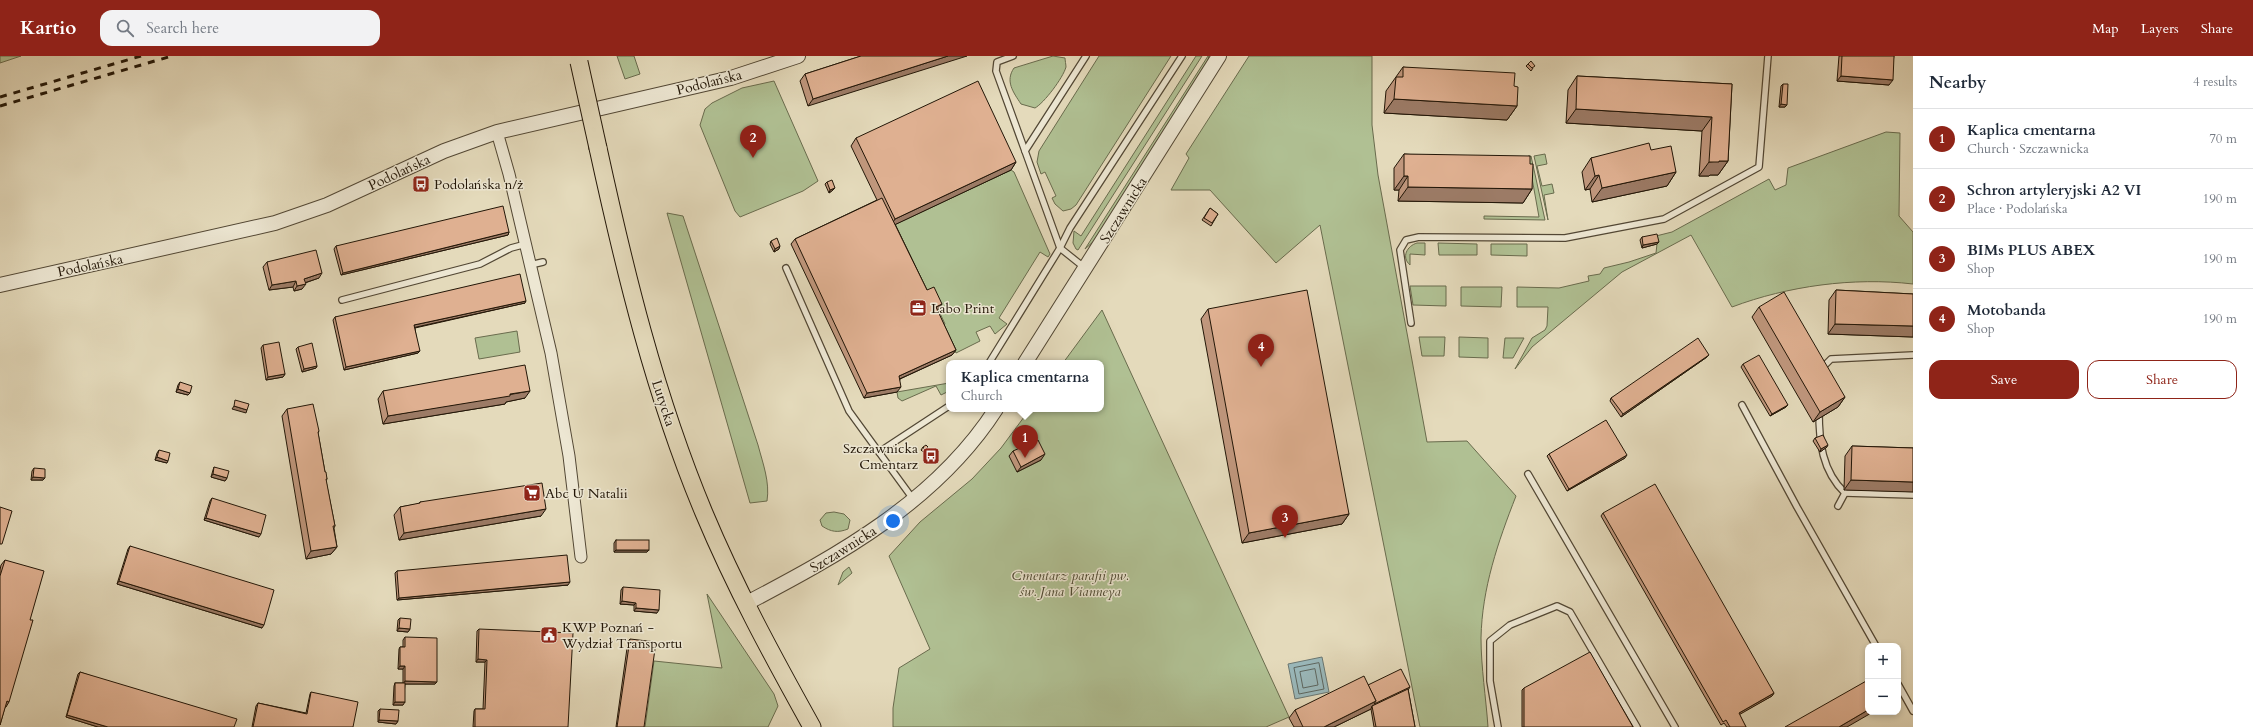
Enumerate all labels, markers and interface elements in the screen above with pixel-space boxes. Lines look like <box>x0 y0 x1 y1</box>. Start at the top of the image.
search box <box>100 10 380 46</box>
text: Kartio <box>20 15 76 41</box>
icon: search <box>114 17 136 39</box>
text: Search here <box>146 18 219 38</box>
text: Map <box>2092 19 2119 38</box>
text: Layers <box>2141 19 2179 38</box>
text: Share <box>2201 19 2233 38</box>
street label: Podolańska <box>674 65 744 100</box>
text: Nearby <box>1929 71 1986 94</box>
text: 4 results <box>2193 73 2237 91</box>
text: Kaplica cmentarna <box>1967 120 2096 140</box>
pin: 2 <box>740 125 766 158</box>
text: 1 <box>1939 130 1945 148</box>
text: 70 m <box>2209 130 2237 148</box>
text: Church · Szczawnicka <box>1967 140 2089 158</box>
street label: Podolańska <box>365 150 433 195</box>
street label: Szczawnicka <box>1095 173 1151 247</box>
bus stop icon: Podolańska n/ż <box>411 174 431 194</box>
place label: Podolańska n/ż <box>434 175 524 194</box>
text: Schron artyleryjski A2 VI <box>1967 180 2141 200</box>
text: 2 <box>1939 190 1945 208</box>
text: 190 m <box>2203 190 2237 208</box>
text: Place · Podolańska <box>1967 200 2068 218</box>
text: BIMs PLUS ABEX <box>1967 240 2095 260</box>
street label: Podolańska <box>56 249 125 282</box>
text: 3 <box>1939 250 1945 268</box>
text: 190 m <box>2203 250 2237 268</box>
text: Shop <box>1967 260 1995 278</box>
office icon: Labo Print <box>908 298 928 318</box>
place label: Labo Print <box>931 299 995 318</box>
text: Motobanda <box>1967 300 2046 320</box>
text: 4 <box>1939 310 1945 328</box>
text: 190 m <box>2203 310 2237 328</box>
text: Shop <box>1967 320 1995 338</box>
pin: 4 <box>1248 334 1274 367</box>
popup <box>946 360 1104 412</box>
button: Save <box>1929 360 2079 399</box>
button: Share <box>2087 360 2237 399</box>
text: Kaplica cmentarna <box>961 367 1089 387</box>
street label: Lutycka <box>647 377 680 429</box>
text: Church <box>961 387 1003 405</box>
pin: 1 <box>1012 425 1038 458</box>
place label: Szczawnicka Cmentarz <box>843 439 919 474</box>
bus stop icon: Szczawnicka Cmentarz <box>921 446 941 466</box>
supermarket icon: Abc U Natalii <box>522 483 542 503</box>
place label: Abc U Natalii <box>545 484 628 503</box>
pin: 3 <box>1272 505 1298 538</box>
your location <box>883 511 903 531</box>
street label: Szczawnicka <box>806 521 880 577</box>
park label: Cmentarz parafii pw. św. Jana Vianneya <box>1012 566 1129 601</box>
place label: KWP Poznań - Wydział Transportu <box>561 618 683 653</box>
public building icon: KWP Poznań - Wydział Transportu <box>539 625 559 645</box>
map controls <box>1865 643 1901 715</box>
button: + <box>1865 643 1901 679</box>
button: − <box>1865 679 1901 715</box>

